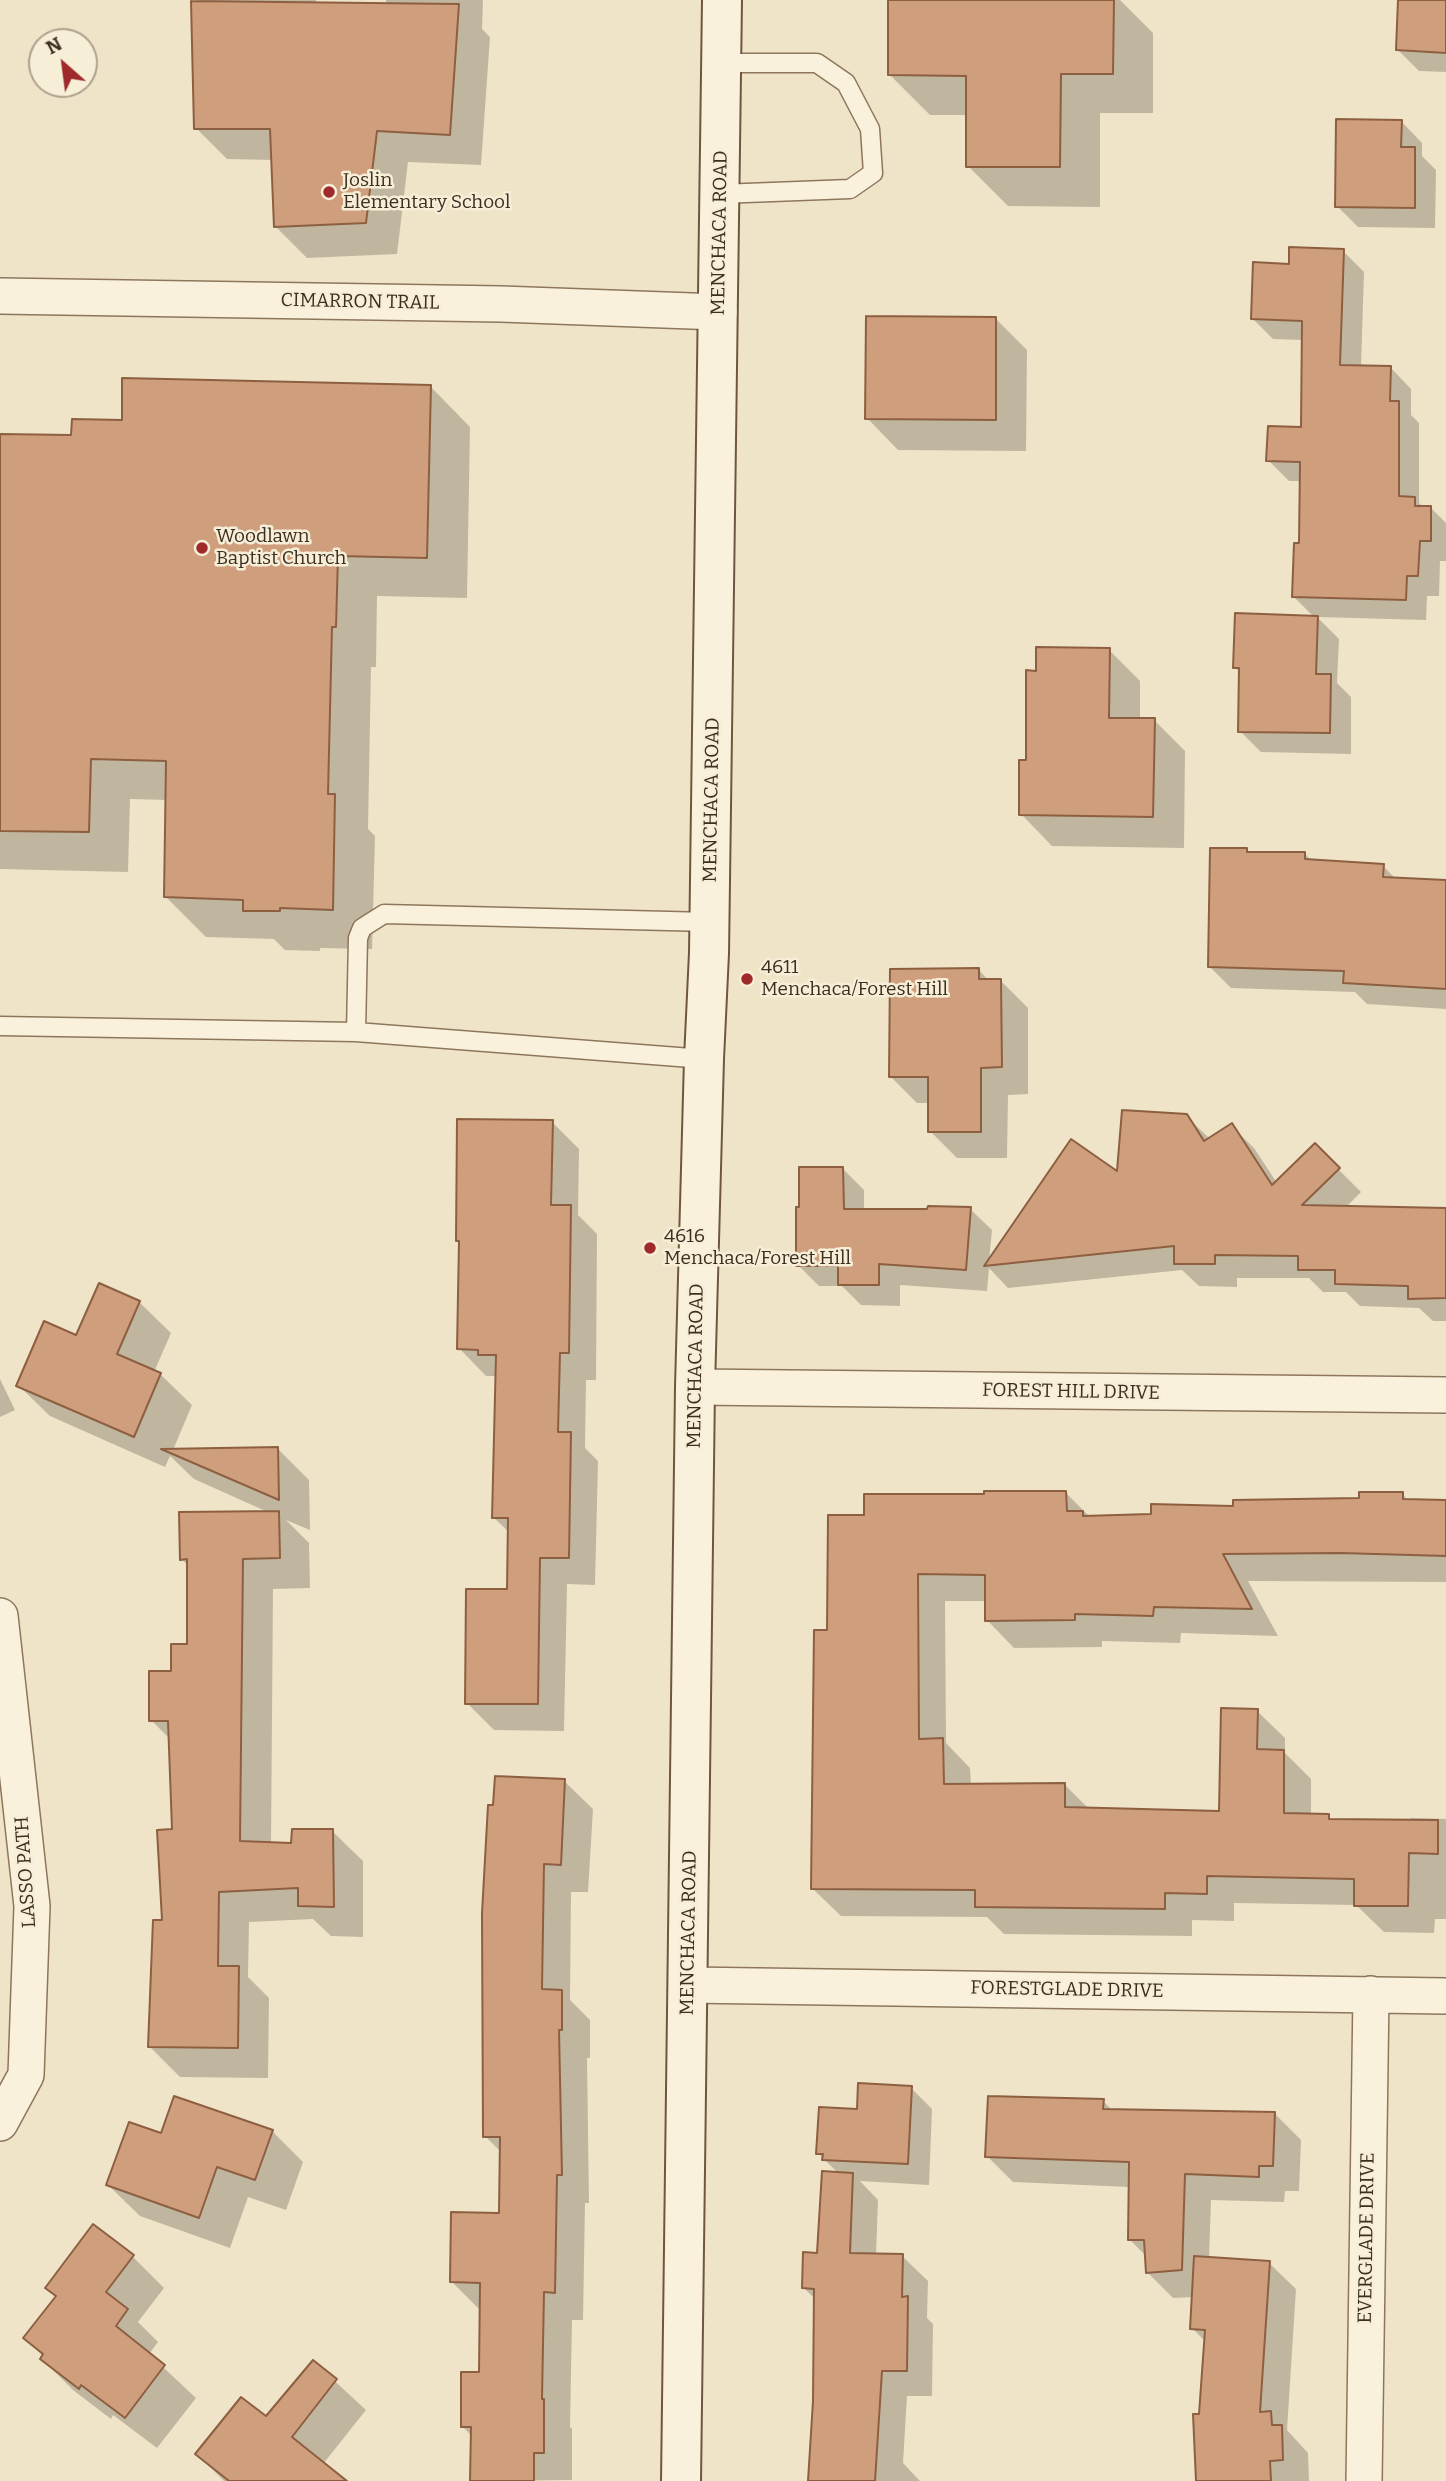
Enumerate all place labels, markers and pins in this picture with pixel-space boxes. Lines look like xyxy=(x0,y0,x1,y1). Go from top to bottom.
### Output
place label: Joslin Elementary School xyxy=(343,170,510,214)
marker: Joslin Elementary School xyxy=(321,184,337,200)
place label: Woodlawn Baptist Church xyxy=(216,526,346,570)
marker: Woodlawn Baptist Church xyxy=(194,540,210,556)
place label: 4611 Menchaca/Forest Hill xyxy=(761,957,948,1001)
marker: 4611 Menchaca/Forest Hill xyxy=(739,971,755,987)
place label: 4616 Menchaca/Forest Hill xyxy=(664,1226,851,1270)
marker: 4616 Menchaca/Forest Hill xyxy=(642,1240,658,1256)

